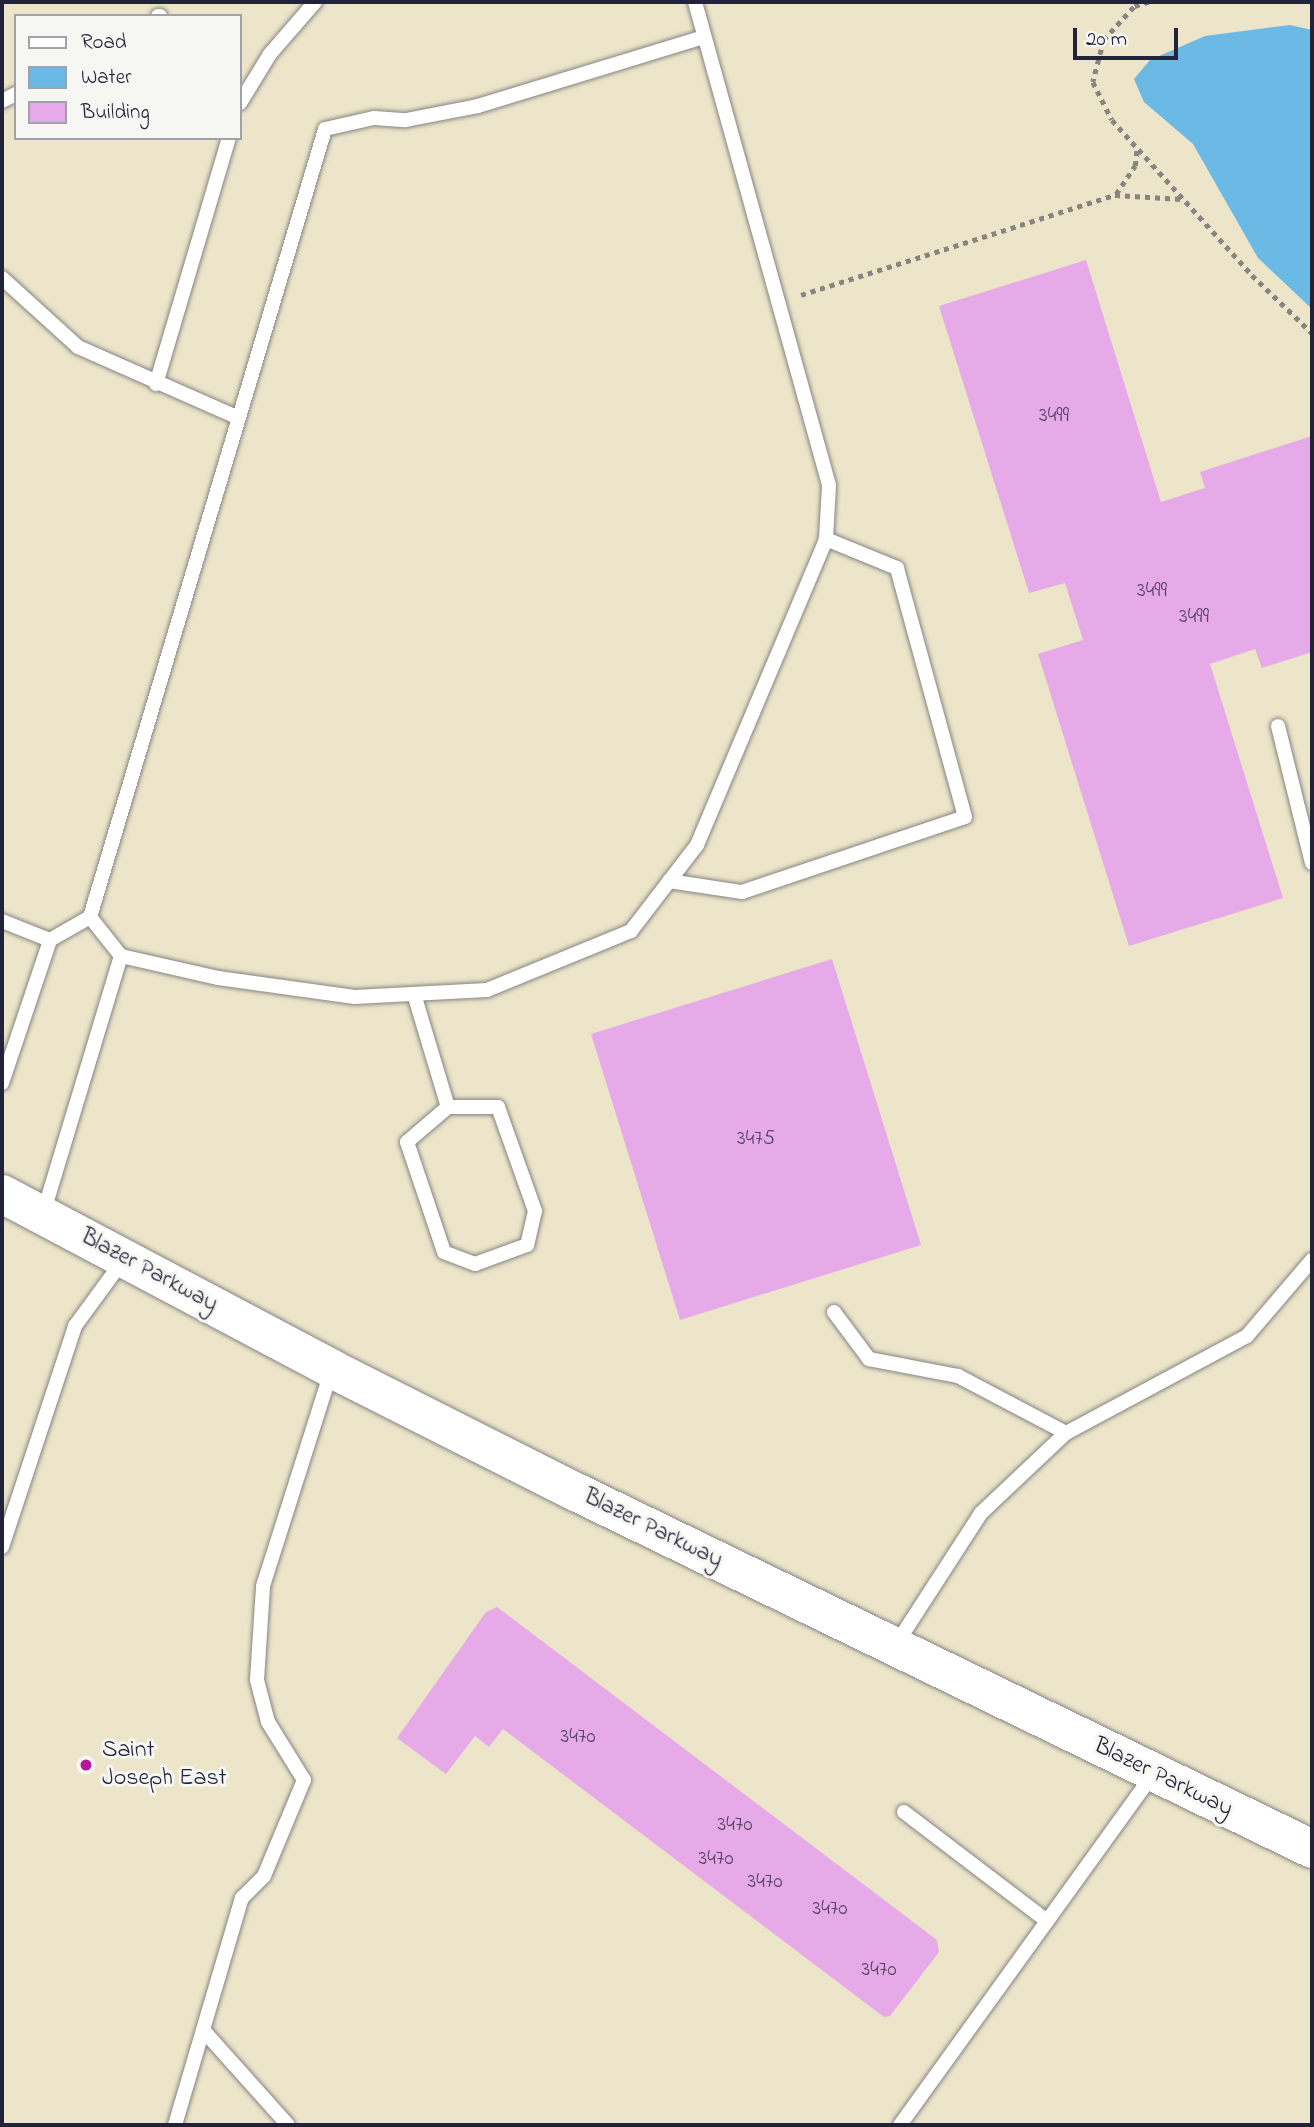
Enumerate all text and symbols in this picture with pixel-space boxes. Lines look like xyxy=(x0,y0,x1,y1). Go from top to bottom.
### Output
legend xyxy=(14,14,242,140)
scale bar xyxy=(1076,14,1181,58)
text: 20 m xyxy=(1086,25,1127,55)
text: Road xyxy=(81,28,127,58)
text: Water xyxy=(81,63,132,93)
text: Building xyxy=(81,98,150,128)
house number: 3499 xyxy=(1039,403,1069,429)
house number: 3499 xyxy=(1137,578,1167,604)
house number: 3499 xyxy=(1179,604,1209,630)
house number: 3475 xyxy=(737,1126,775,1152)
street label: Blazer Parkway xyxy=(75,1223,223,1319)
street label: Blazer Parkway xyxy=(579,1483,727,1575)
house number: 3470 xyxy=(560,1724,596,1750)
street label: Blazer Parkway xyxy=(1089,1732,1237,1824)
place label: Saint Joseph East xyxy=(102,1737,227,1793)
marker: Saint Joseph East xyxy=(76,1755,96,1775)
house number: 3470 xyxy=(717,1812,753,1838)
house number: 3470 xyxy=(698,1846,734,1872)
house number: 3470 xyxy=(747,1869,783,1895)
house number: 3470 xyxy=(812,1896,848,1922)
house number: 3470 xyxy=(861,1957,897,1983)

